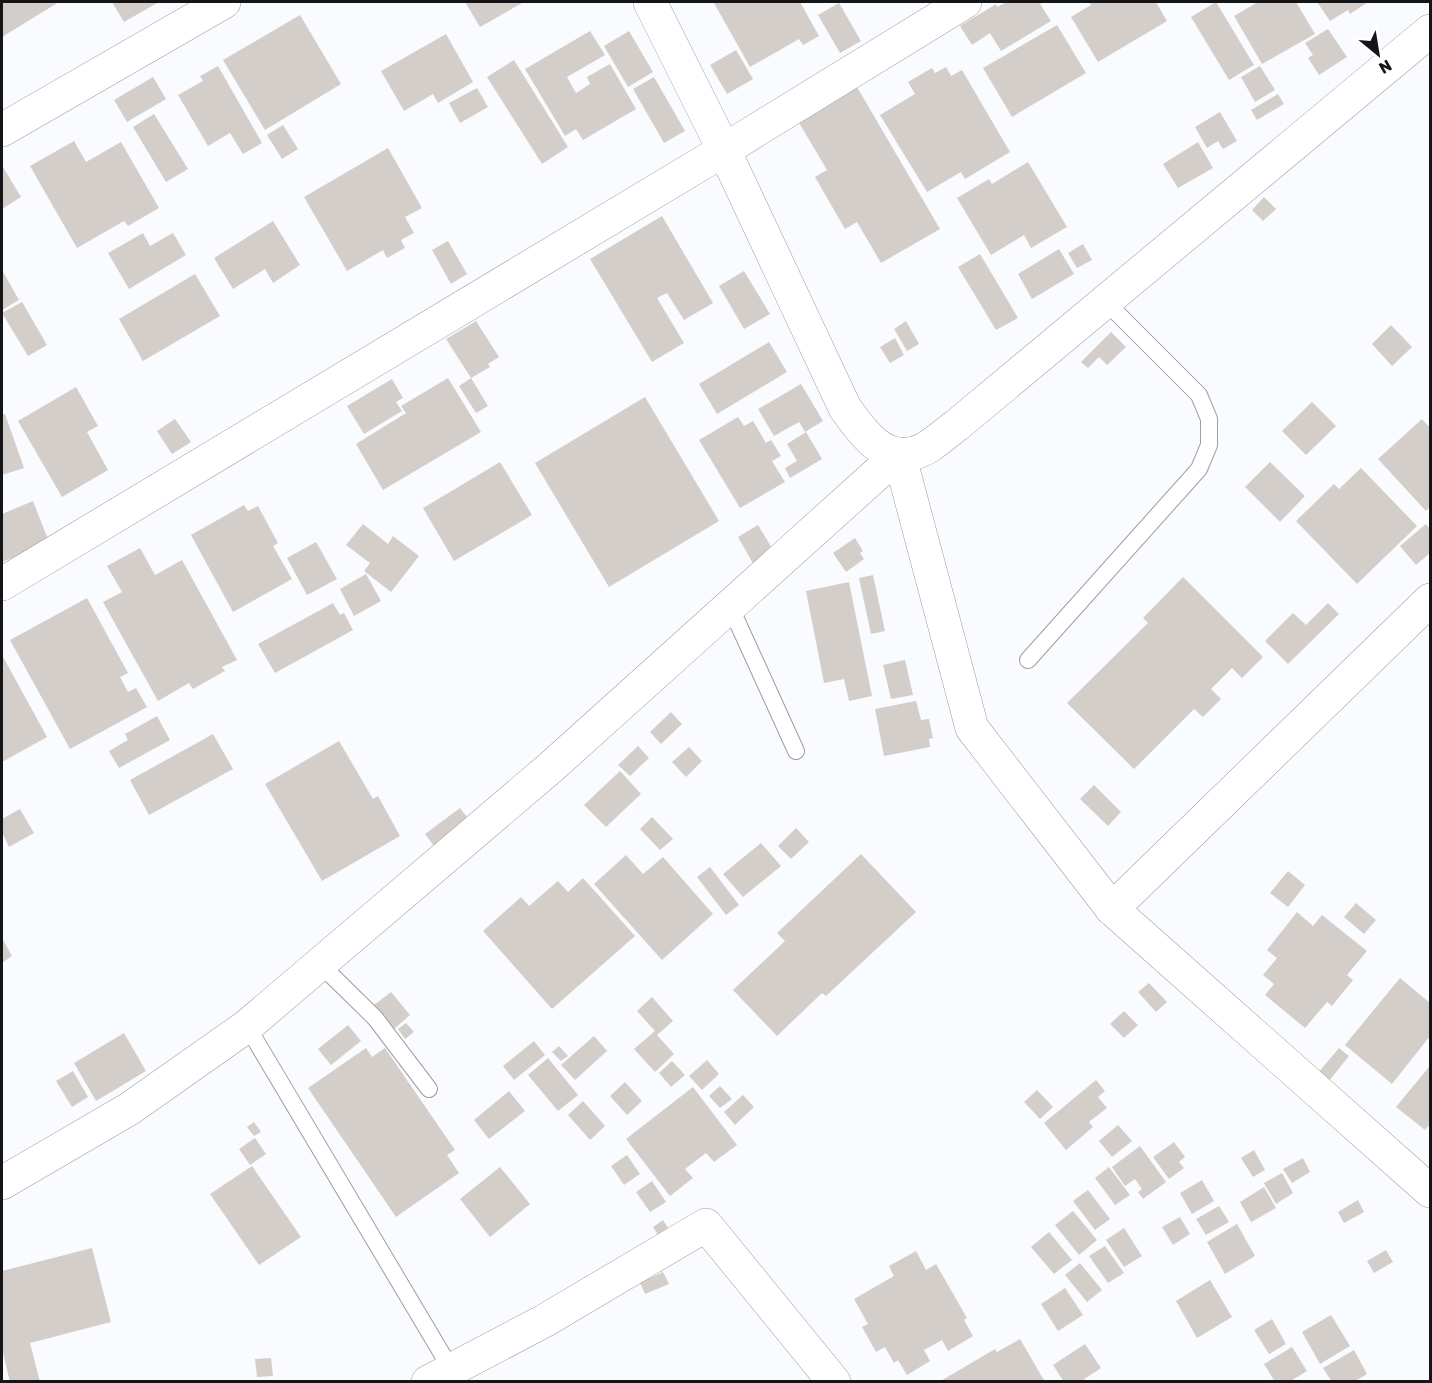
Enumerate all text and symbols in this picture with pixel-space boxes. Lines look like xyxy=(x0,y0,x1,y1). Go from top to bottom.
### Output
north arrow xyxy=(1348,24,1408,84)
text: N xyxy=(1376,55,1395,78)

